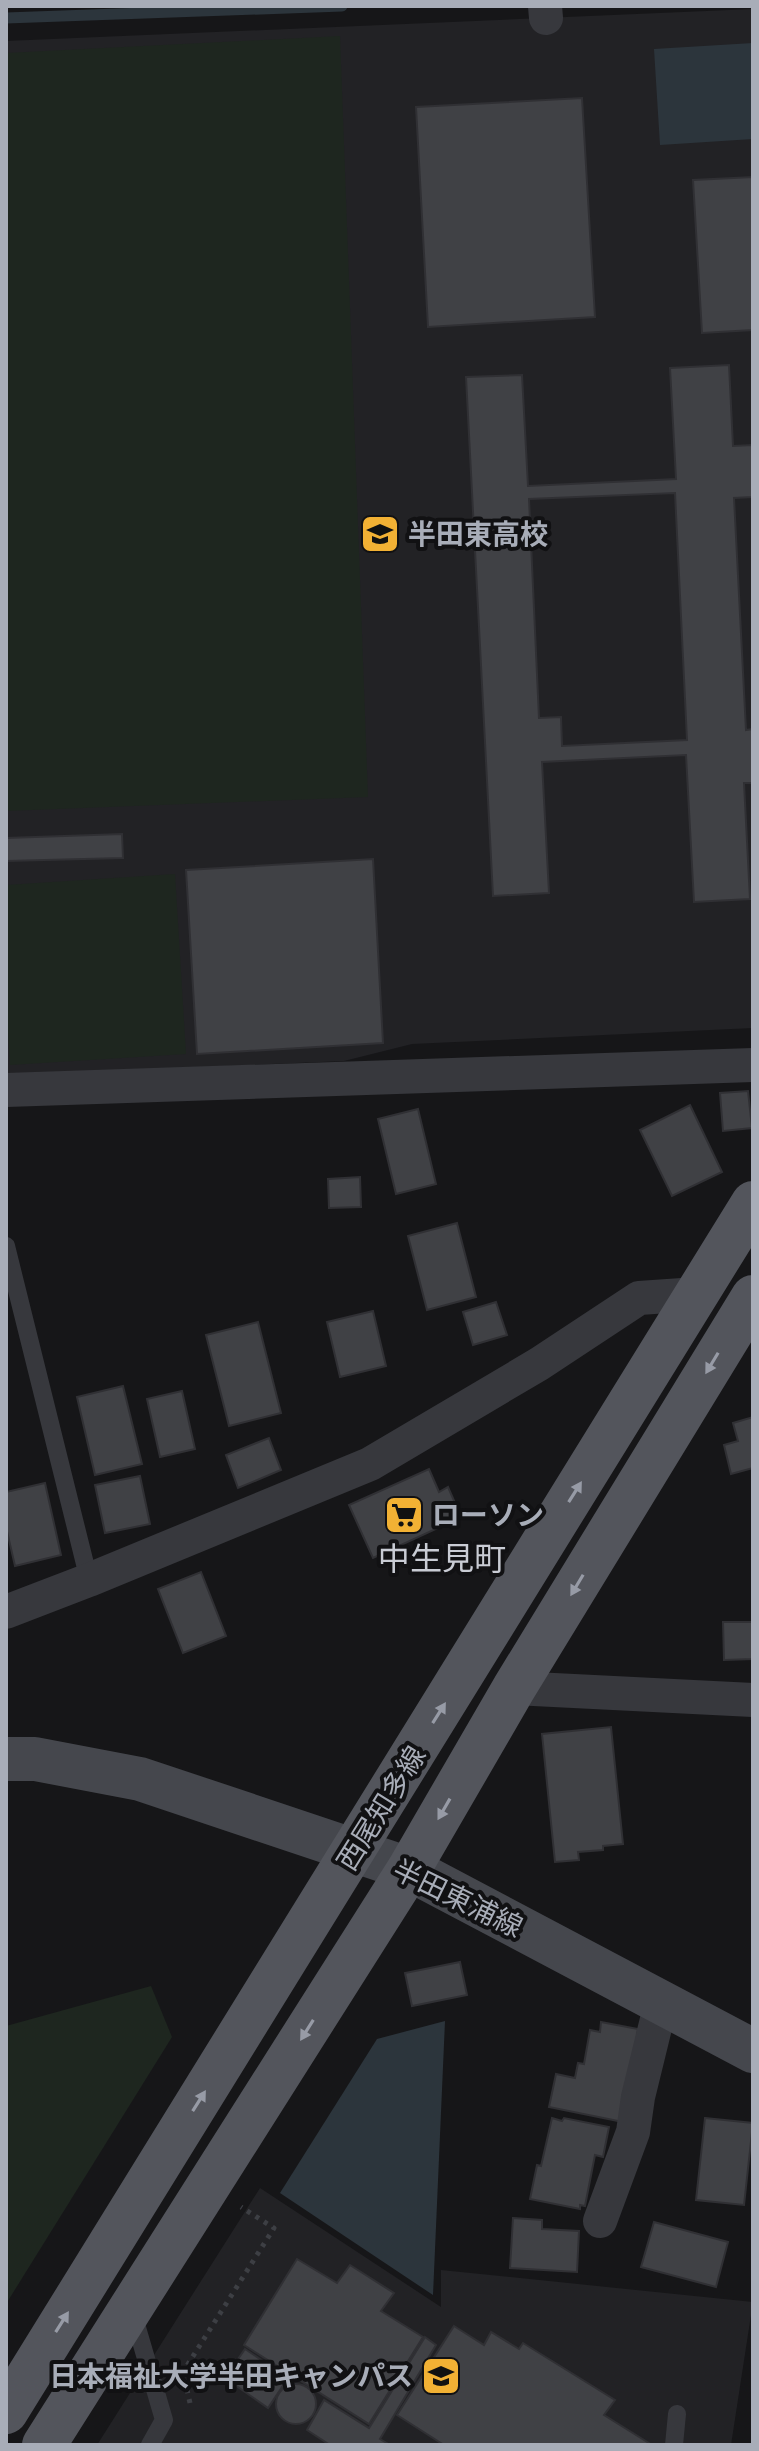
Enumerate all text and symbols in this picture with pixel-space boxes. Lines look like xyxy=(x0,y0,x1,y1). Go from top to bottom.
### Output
school or university icon: 半田東高校 xyxy=(359,513,401,555)
place label: 半田東高校 xyxy=(408,518,548,551)
one-way arrow xyxy=(706,1352,720,1374)
one-way arrow xyxy=(568,1481,582,1503)
supermarket icon: ローソン xyxy=(383,1494,425,1536)
place label: ローソン xyxy=(432,1499,544,1532)
district label: 中生見町 xyxy=(378,1540,506,1578)
one-way arrow xyxy=(570,1574,584,1596)
one-way arrow xyxy=(432,1702,446,1724)
street label: 西尾知多線 xyxy=(330,1740,433,1876)
one-way arrow xyxy=(437,1798,451,1820)
street label: 半田東浦線 xyxy=(388,1853,528,1944)
one-way arrow xyxy=(301,2019,315,2041)
one-way arrow xyxy=(192,2090,206,2112)
one-way arrow xyxy=(55,2311,69,2333)
school or university icon: 日本福祉大学半田キャンパス xyxy=(420,2355,462,2397)
place label: 日本福祉大学半田キャンパス xyxy=(49,2360,413,2393)

